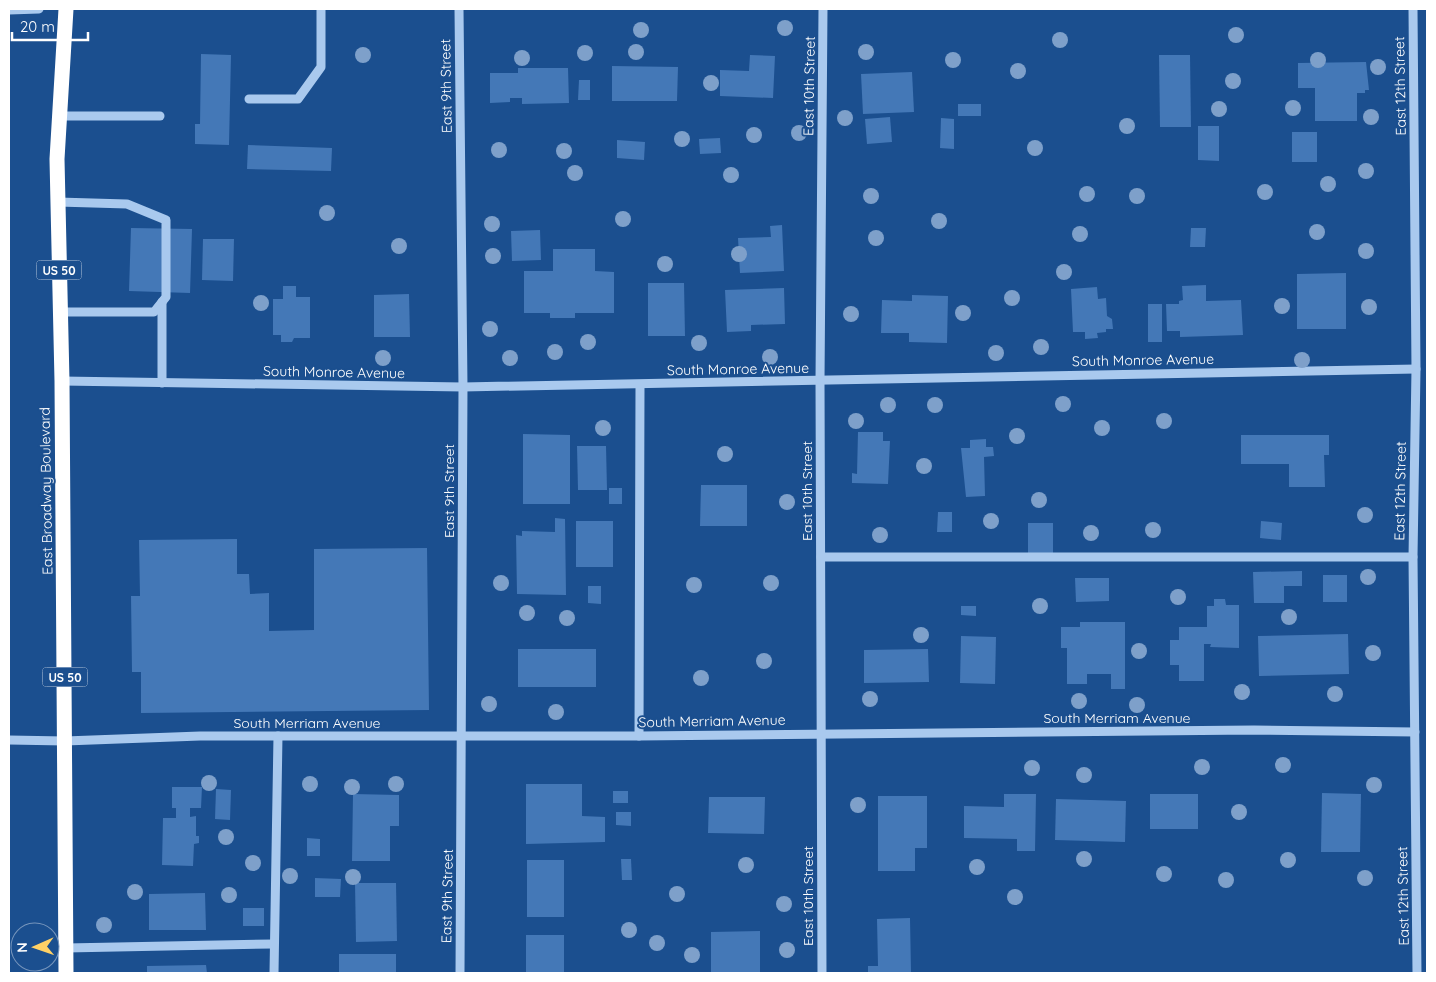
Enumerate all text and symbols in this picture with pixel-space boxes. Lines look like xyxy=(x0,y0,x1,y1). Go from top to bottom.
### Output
scale bar xyxy=(12,10,89,42)
text: 20 m xyxy=(20,17,55,36)
street label: East 10th Street xyxy=(799,36,819,136)
street label: East 12th Street xyxy=(1390,36,1410,136)
street label: East 9th Street xyxy=(436,39,456,133)
road number: US 50 xyxy=(36,260,82,280)
street label: South Monroe Avenue xyxy=(1072,350,1214,370)
street label: South Monroe Avenue xyxy=(667,359,809,379)
street label: South Monroe Avenue xyxy=(263,362,405,382)
street label: East Broadway Boulevard xyxy=(36,407,56,575)
street label: East 10th Street xyxy=(798,441,816,541)
street label: East 12th Street xyxy=(1390,441,1410,541)
street label: East 9th Street xyxy=(440,444,458,538)
road number: US 50 xyxy=(42,668,88,686)
street label: South Merriam Avenue xyxy=(1043,709,1191,727)
street label: South Merriam Avenue xyxy=(638,711,786,731)
street label: South Merriam Avenue xyxy=(233,714,381,732)
street label: East 10th Street xyxy=(799,846,817,946)
street label: East 12th Street xyxy=(1393,846,1413,946)
street label: East 9th Street xyxy=(437,849,457,943)
north arrow xyxy=(10,922,60,972)
text: N xyxy=(13,942,31,953)

